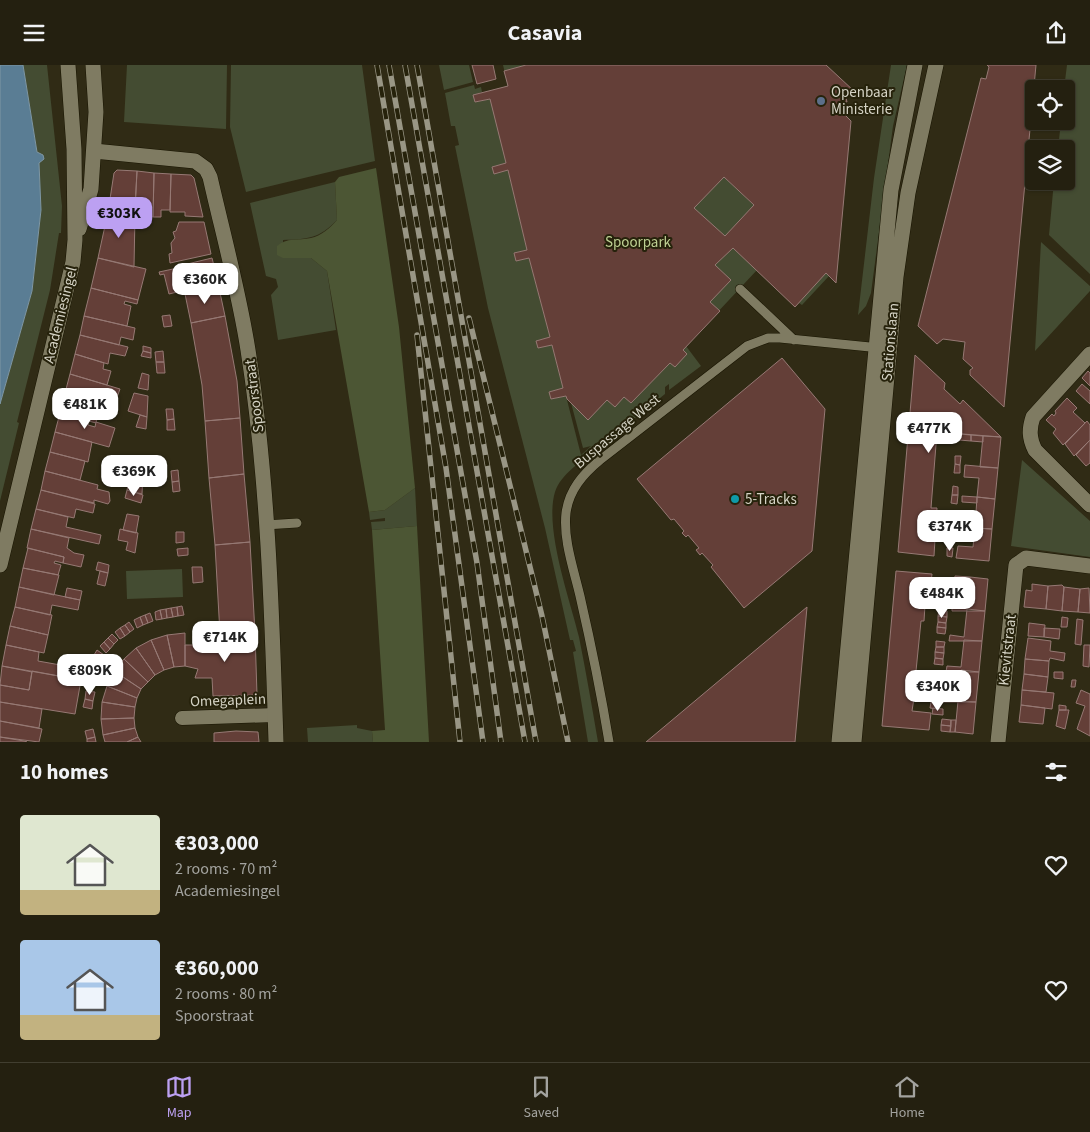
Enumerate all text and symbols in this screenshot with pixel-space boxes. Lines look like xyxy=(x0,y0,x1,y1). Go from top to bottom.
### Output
text: Casavia xyxy=(508,17,582,49)
icon: menu xyxy=(20,19,48,47)
icon: share xyxy=(1042,19,1070,47)
map controls xyxy=(1025,80,1075,190)
button: locate xyxy=(1025,80,1075,130)
place label: Openbaar Ministerie xyxy=(831,82,894,120)
marker: Openbaar Ministerie xyxy=(815,95,827,107)
button: layers xyxy=(1025,140,1075,190)
pin: €303K xyxy=(84,197,154,239)
text: €303K xyxy=(97,202,141,224)
park label: Spoorpark xyxy=(605,232,672,253)
pin: €360K xyxy=(170,263,240,305)
street label: Academiesingel xyxy=(38,265,83,365)
text: €360K xyxy=(183,268,227,290)
street label: Stationslaan xyxy=(877,302,904,382)
street label: Spoorstraat xyxy=(240,358,269,434)
pin: €481K xyxy=(50,387,120,430)
street label: Buspassage West xyxy=(570,389,665,474)
text: €481K xyxy=(63,393,107,415)
pin: €477K xyxy=(894,411,964,454)
text: €477K xyxy=(907,417,951,439)
pin: €369K xyxy=(99,455,169,497)
text: €369K xyxy=(112,460,156,482)
place label: 5-Tracks xyxy=(745,489,797,510)
marker: 5-Tracks xyxy=(729,493,741,505)
pin: €374K xyxy=(915,509,985,552)
text: €374K xyxy=(928,515,972,537)
pin: €484K xyxy=(907,577,977,619)
text: €484K xyxy=(920,582,964,604)
street label: Kievitstraat xyxy=(993,613,1022,687)
pin: €714K xyxy=(190,621,260,663)
text: €714K xyxy=(203,626,247,648)
pin: €809K xyxy=(55,653,125,696)
text: €809K xyxy=(68,659,112,681)
pin: €340K xyxy=(903,669,973,712)
text: €340K xyxy=(916,675,960,697)
street label: Omegaplein xyxy=(190,689,266,712)
text: 10 homes xyxy=(20,757,108,787)
icon: filters xyxy=(1042,758,1070,786)
text: €303,000 xyxy=(175,828,259,858)
icon: home xyxy=(60,835,120,895)
icon: heart xyxy=(1042,851,1070,879)
text: 2 rooms · 70 m² xyxy=(175,858,277,880)
text: Academiesingel xyxy=(175,880,280,902)
text: €360,000 xyxy=(175,953,259,983)
icon: home xyxy=(60,960,120,1020)
icon: heart xyxy=(1042,976,1070,1004)
text: 2 rooms · 80 m² xyxy=(175,983,277,1005)
text: Spoorstraat xyxy=(175,1005,254,1027)
tab: Map xyxy=(165,1073,193,1123)
tab: Saved xyxy=(523,1073,559,1123)
tab: Home xyxy=(890,1073,925,1123)

